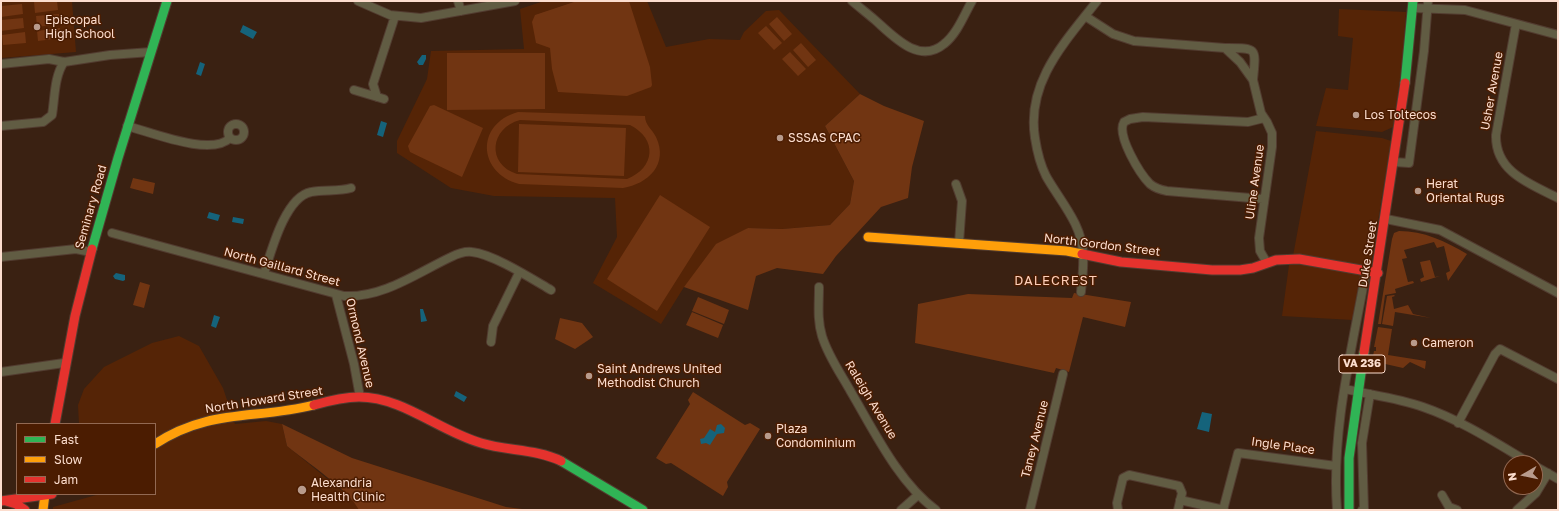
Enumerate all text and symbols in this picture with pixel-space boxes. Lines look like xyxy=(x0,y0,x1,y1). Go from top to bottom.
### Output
place label: Episcopal High School xyxy=(45,13,115,41)
marker: Episcopal High School xyxy=(32,22,42,32)
street label: Usher Avenue xyxy=(1478,51,1506,131)
place label: Los Toltecos xyxy=(1364,108,1436,122)
marker: Los Toltecos xyxy=(1351,110,1361,120)
place label: SSSAS CPAC xyxy=(788,131,861,145)
marker: SSSAS CPAC xyxy=(775,133,785,143)
street label: Uline Avenue xyxy=(1243,144,1267,220)
street label: Seminary Road xyxy=(72,163,110,251)
place label: Herat Oriental Rugs xyxy=(1426,177,1504,205)
marker: Herat Oriental Rugs xyxy=(1413,186,1423,196)
street label: Duke Street xyxy=(1356,219,1380,289)
street label: North Gordon Street xyxy=(1043,231,1161,259)
street label: North Gaillard Street xyxy=(222,245,342,289)
district label: DALECREST xyxy=(1014,273,1098,289)
street label: Ormond Avenue xyxy=(343,297,377,389)
place label: Cameron xyxy=(1422,336,1474,350)
marker: Cameron xyxy=(1409,338,1419,348)
road number: VA 236 xyxy=(1339,355,1385,373)
street label: Raleigh Avenue xyxy=(842,358,900,442)
place label: Saint Andrews United Methodist Church xyxy=(597,362,722,390)
marker: Saint Andrews United Methodist Church xyxy=(584,371,594,381)
street label: North Howard Street xyxy=(204,384,324,416)
street label: Taney Avenue xyxy=(1018,399,1052,479)
place label: Plaza Condominium xyxy=(776,422,856,450)
legend xyxy=(16,423,156,495)
marker: Plaza Condominium xyxy=(763,431,773,441)
text: Fast xyxy=(54,432,79,447)
street label: Ingle Place xyxy=(1250,434,1316,458)
text: Slow xyxy=(54,452,82,467)
north arrow xyxy=(1503,455,1543,495)
text: Jam xyxy=(54,472,78,487)
text: N xyxy=(1505,472,1519,482)
place label: Alexandria Health Clinic xyxy=(311,476,385,504)
marker: Alexandria Health Clinic xyxy=(296,484,308,496)

